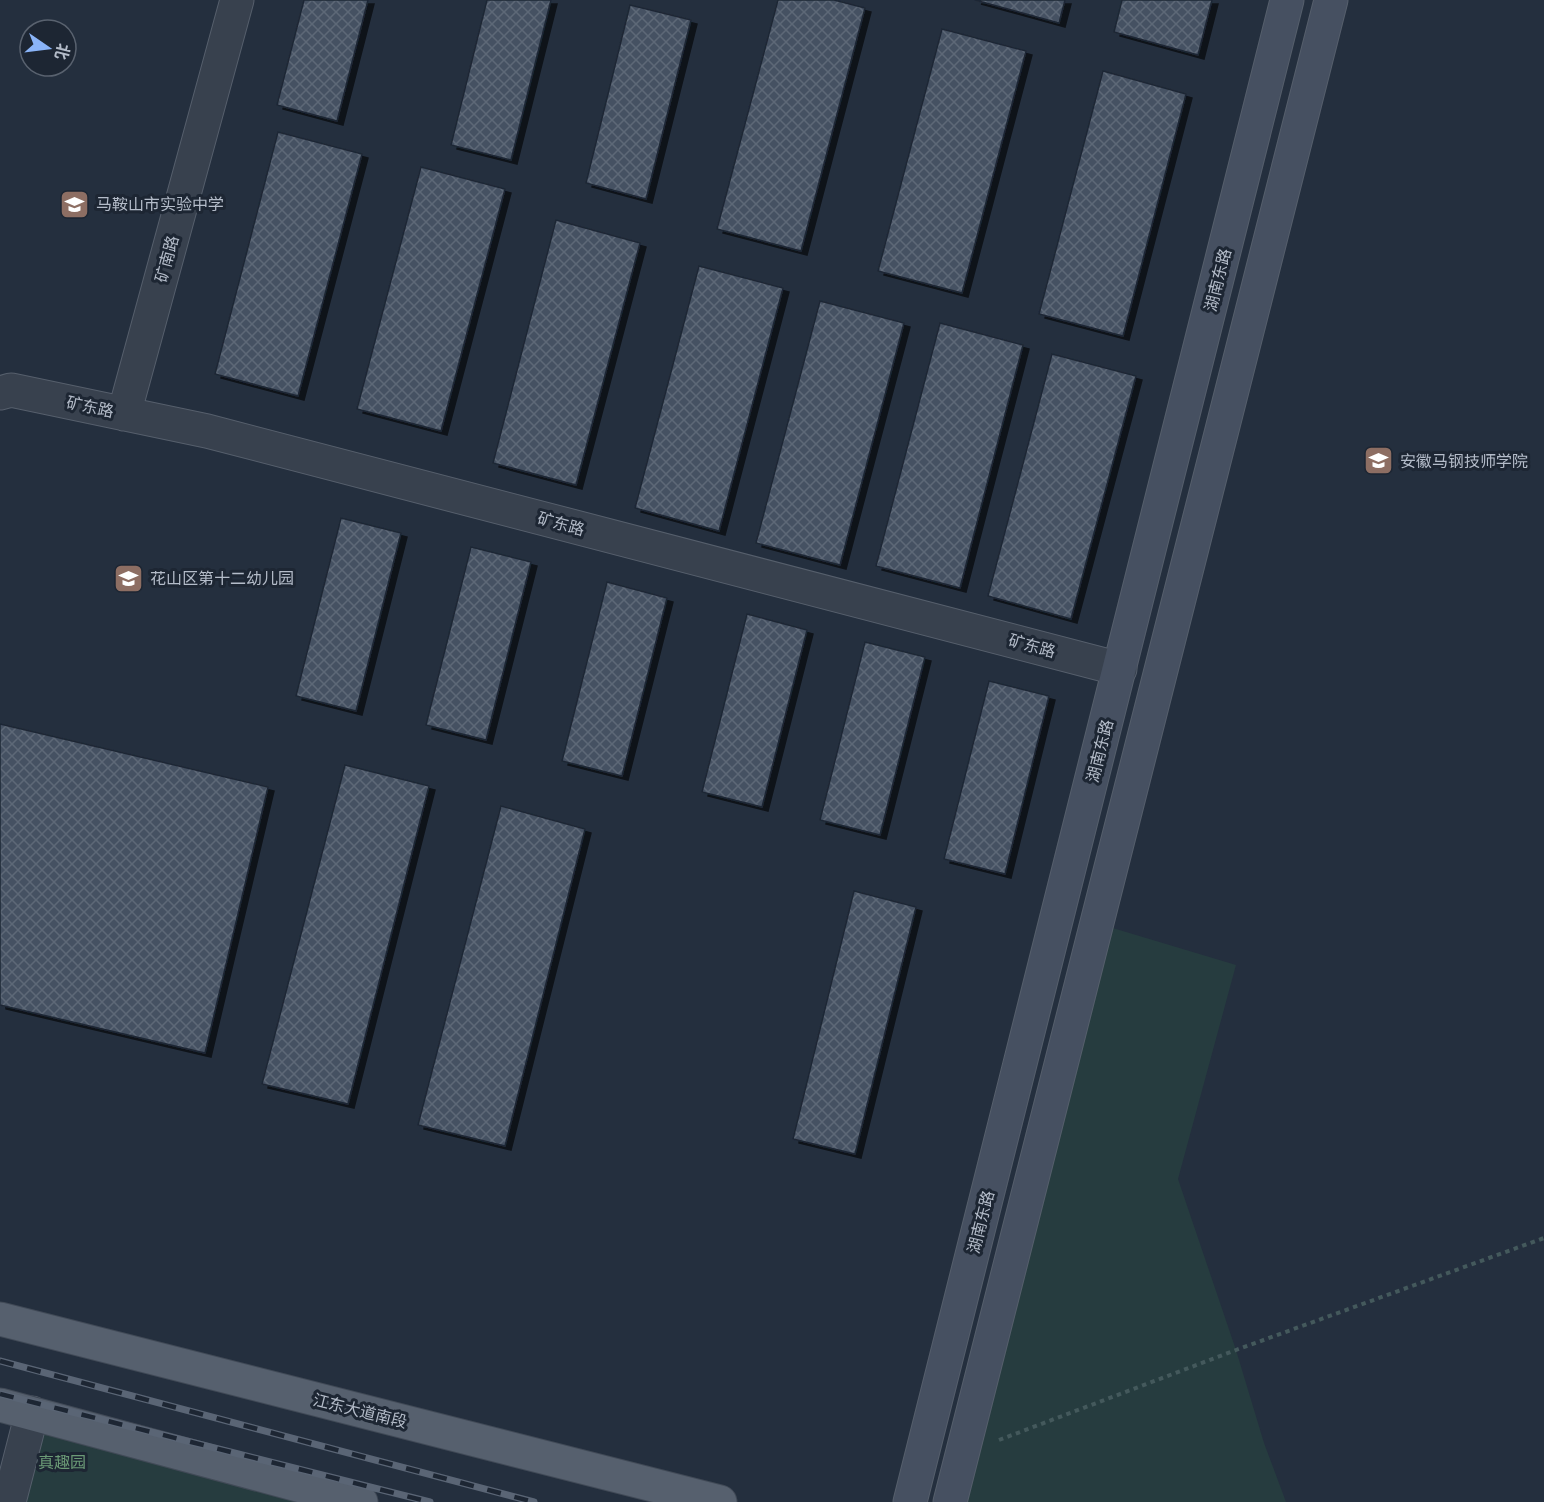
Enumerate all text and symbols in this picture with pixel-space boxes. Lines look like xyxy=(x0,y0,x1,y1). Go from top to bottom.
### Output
north arrow xyxy=(18,18,78,78)
text: 北 xyxy=(51,41,73,62)
school or university icon: 马鞍山市实验中学 xyxy=(59,188,91,220)
place label: 马鞍山市实验中学 xyxy=(96,195,224,214)
street label: 矿南路 xyxy=(152,233,182,285)
street label: 湖南东路 xyxy=(1201,247,1235,313)
street label: 矿东路 xyxy=(65,393,115,421)
school or university icon: 安徽马钢技师学院 xyxy=(1363,445,1395,477)
place label: 安徽马钢技师学院 xyxy=(1400,452,1528,471)
street label: 矿东路 xyxy=(535,509,587,539)
school or university icon: 花山区第十二幼儿园 xyxy=(113,562,145,594)
place label: 花山区第十二幼儿园 xyxy=(150,569,294,588)
street label: 矿东路 xyxy=(1006,631,1058,661)
street label: 湖南东路 xyxy=(1083,718,1117,784)
street label: 湖南东路 xyxy=(964,1189,998,1255)
street label: 江东大道南段 xyxy=(311,1390,409,1432)
park label: 真趣园 xyxy=(38,1453,86,1472)

